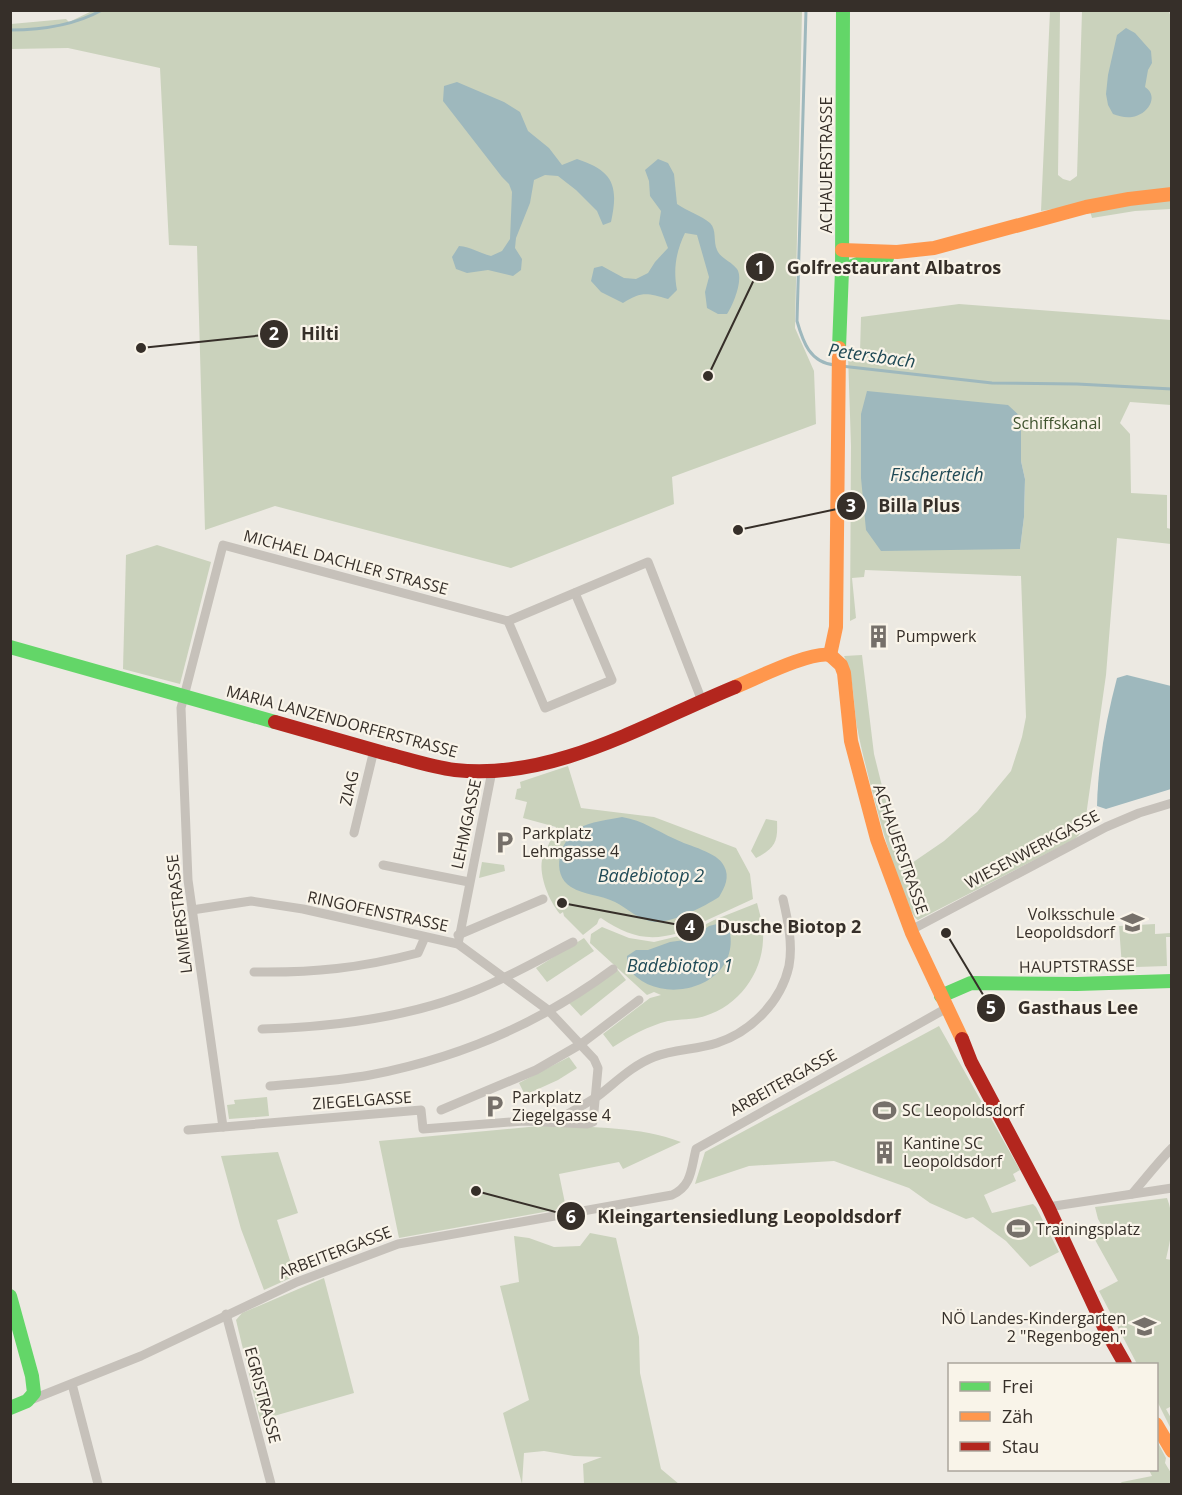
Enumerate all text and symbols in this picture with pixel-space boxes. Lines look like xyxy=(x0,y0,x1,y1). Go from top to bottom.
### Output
street label: ACHAUERSTRASSE xyxy=(815,97,837,233)
callout: Golfrestaurant Albatros xyxy=(745,249,1013,285)
text: 1 xyxy=(755,255,765,279)
text: Golfrestaurant Albatros xyxy=(787,255,1001,279)
callout: Hilti xyxy=(259,316,351,352)
text: 2 xyxy=(269,321,279,345)
text: Hilti xyxy=(301,321,339,345)
water label: Petersbach xyxy=(827,337,917,373)
park label: Schiffskanal xyxy=(1013,412,1101,434)
water label: Fischerteich xyxy=(890,462,984,486)
callout: Billa Plus xyxy=(836,488,971,524)
text: 3 xyxy=(846,493,856,517)
text: Billa Plus xyxy=(878,493,960,517)
street label: MICHAEL DACHLER STRASSE xyxy=(241,524,451,600)
building icon: Pumpwerk xyxy=(865,623,891,649)
place label: Pumpwerk xyxy=(896,625,977,647)
street label: MARIA LANZENDORFERSTRASSE xyxy=(224,679,460,763)
street label: ZIAG xyxy=(334,768,364,808)
street label: LEHMGASSE xyxy=(446,777,486,871)
street label: ACHAUERSTRASSE xyxy=(868,781,934,917)
street label: WIESENWERKGASSE xyxy=(961,804,1103,894)
place label: Parkplatz Lehmgasse 4 xyxy=(522,822,619,862)
parking icon: Parkplatz Lehmgasse 4 xyxy=(491,829,517,855)
street label: LAIMERSTRASSE xyxy=(161,853,197,975)
water label: Badebiotop 2 xyxy=(598,863,704,887)
street label: RINGOFENSTRASSE xyxy=(305,885,451,937)
place label: Volksschule Leopoldsdorf xyxy=(1016,903,1117,943)
callout: Dusche Biotop 2 xyxy=(675,909,873,945)
school or university icon: Volksschule Leopoldsdorf xyxy=(1120,910,1146,936)
text: 4 xyxy=(685,914,695,938)
text: Dusche Biotop 2 xyxy=(717,914,861,938)
water label: Badebiotop 1 xyxy=(627,953,733,977)
street label: HAUPTSTRASSE xyxy=(1019,954,1135,978)
callout: Gasthaus Lee xyxy=(976,990,1150,1026)
text: 5 xyxy=(986,995,996,1019)
text: Gasthaus Lee xyxy=(1018,995,1138,1019)
street label: ARBEITERGASSE xyxy=(725,1043,841,1121)
street label: ZIEGELGASSE xyxy=(312,1086,412,1114)
place label: Parkplatz Ziegelgasse 4 xyxy=(512,1086,611,1126)
parking icon: Parkplatz Ziegelgasse 4 xyxy=(481,1093,507,1119)
sports icon: SC Leopoldsdorf xyxy=(871,1097,897,1123)
place label: SC Leopoldsdorf xyxy=(902,1099,1026,1121)
place label: Kantine SC Leopoldsdorf xyxy=(903,1132,1004,1172)
building icon: Kantine SC Leopoldsdorf xyxy=(872,1139,898,1165)
callout: Kleingartensiedlung Leopoldsdorf xyxy=(556,1198,913,1234)
text: 6 xyxy=(566,1204,576,1228)
text: Kleingartensiedlung Leopoldsdorf xyxy=(597,1204,902,1228)
sports icon: Trainingsplatz xyxy=(1005,1216,1031,1242)
place label: Trainingsplatz xyxy=(1036,1218,1140,1240)
street label: ARBEITERGASSE xyxy=(275,1220,395,1284)
place label: NÖ Landes-Kindergarten 2 "Regenbogen" xyxy=(941,1307,1126,1347)
school or university icon: NÖ Landes-Kindergarten 2 "Regenbogen" xyxy=(1131,1314,1157,1340)
street label: EGRISTRASSE xyxy=(240,1344,286,1446)
legend xyxy=(948,1363,1158,1471)
text: Frei xyxy=(1002,1374,1033,1398)
text: Zäh xyxy=(1002,1404,1033,1428)
text: Stau xyxy=(1002,1434,1039,1458)

